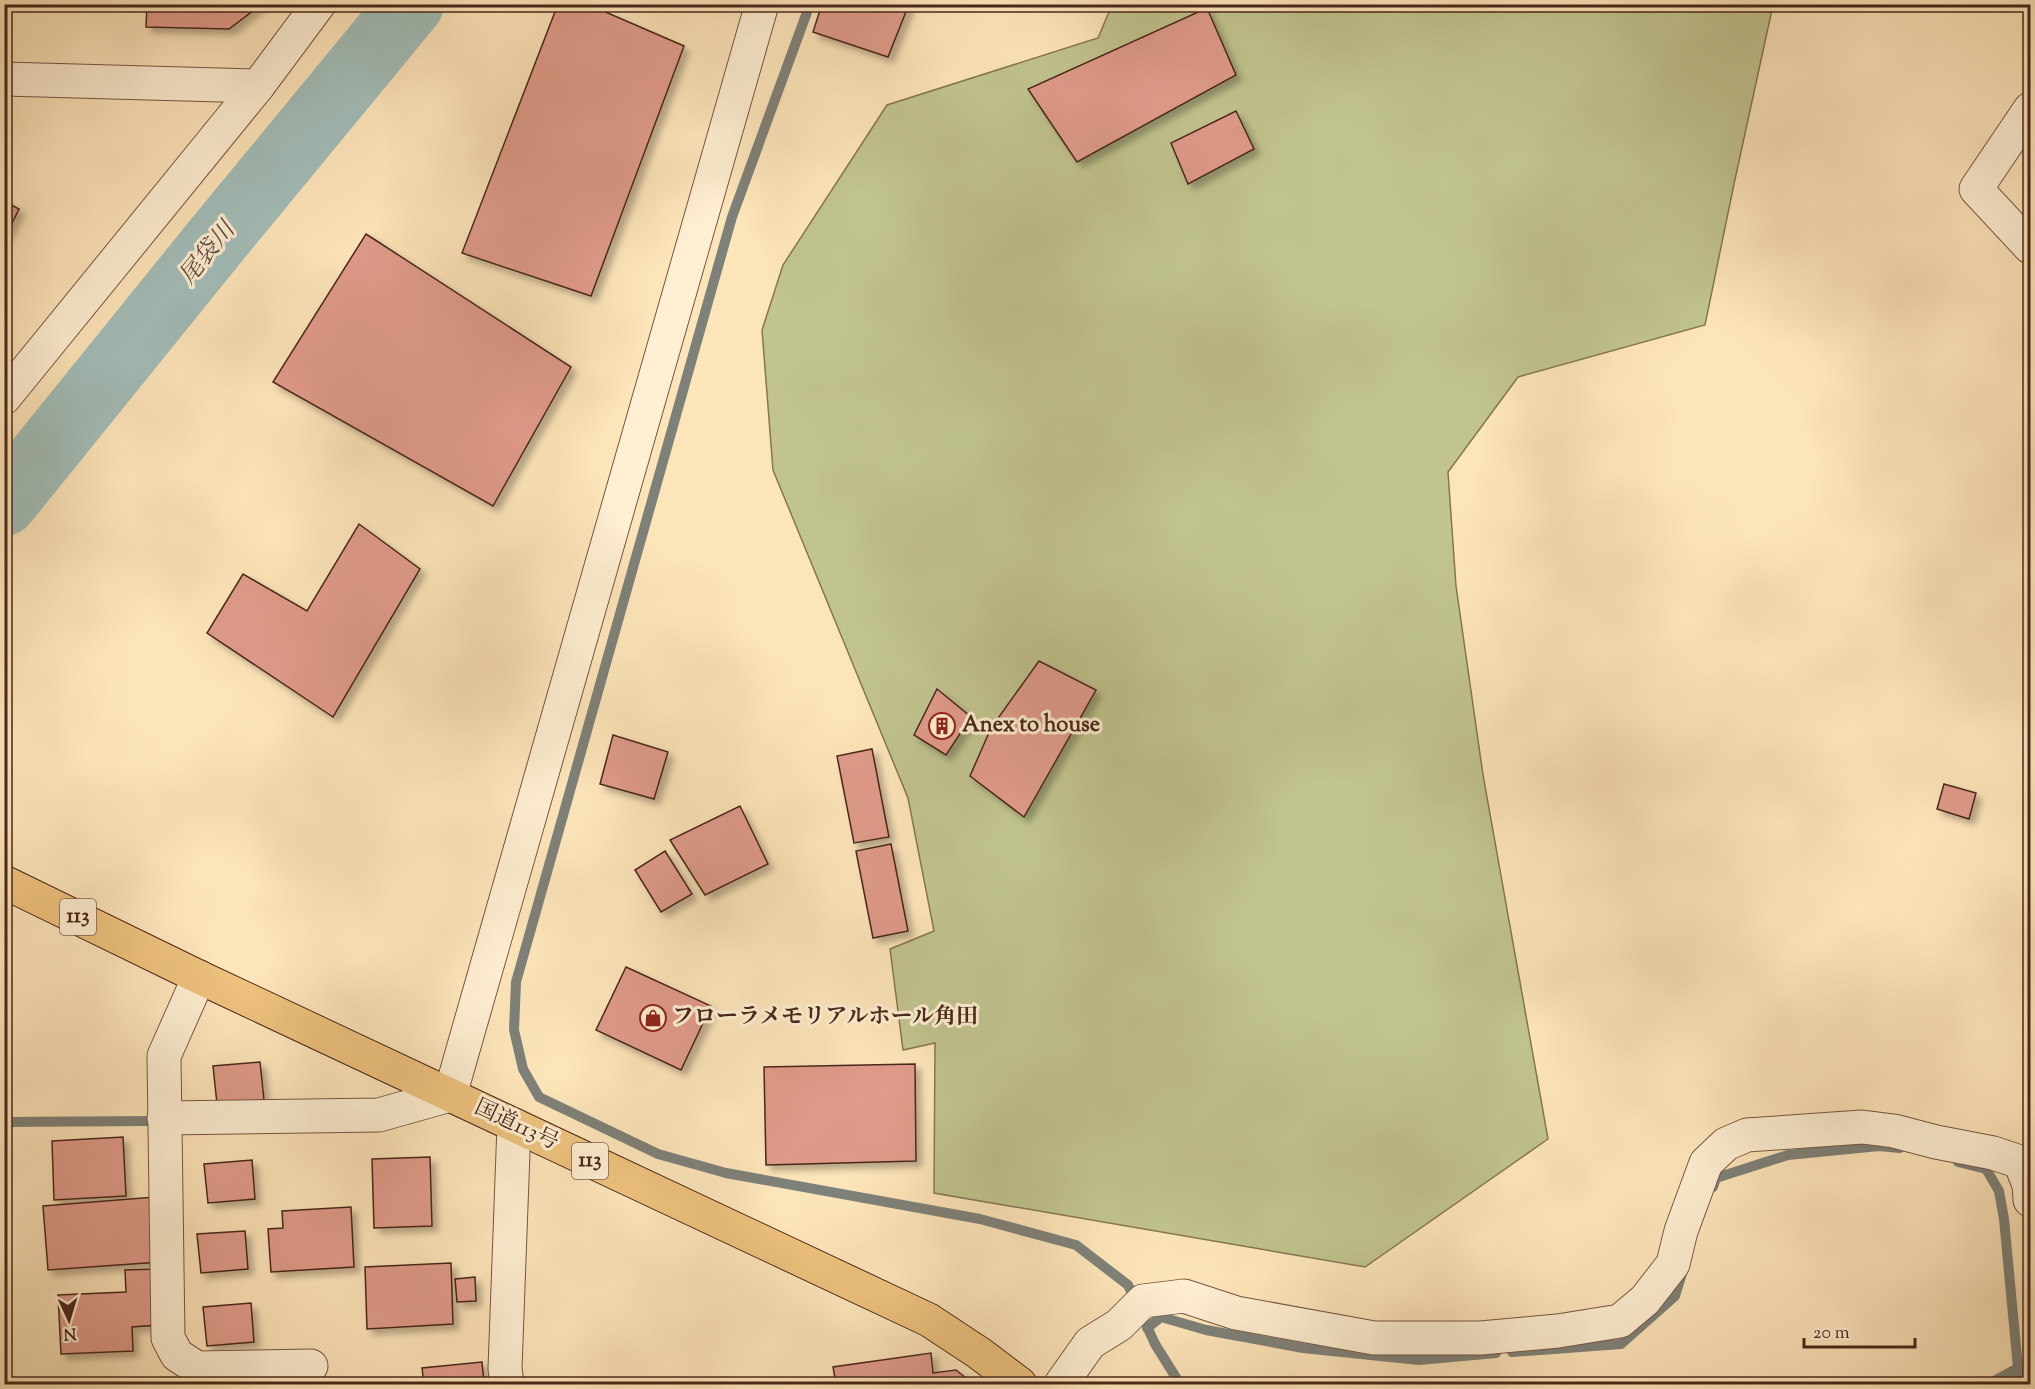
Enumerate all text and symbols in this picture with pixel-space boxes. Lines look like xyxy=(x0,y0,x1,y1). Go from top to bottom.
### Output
water label: 尾袋川 xyxy=(172,213,246,293)
place label: Anex to house xyxy=(962,710,1100,742)
building icon: Anex to house xyxy=(927,711,957,741)
road number: 113 xyxy=(60,899,96,935)
place label: フローラメモリアルホール角田 xyxy=(672,1002,978,1034)
shop icon: フローラメモリアルホール角田 xyxy=(638,1003,668,1033)
street label: 国道113号 xyxy=(469,1093,563,1159)
road number: 113 xyxy=(572,1143,608,1179)
north arrow xyxy=(39,1290,99,1350)
scale bar xyxy=(1804,1311,1915,1349)
text: N xyxy=(62,1321,77,1344)
text: 20 m xyxy=(1813,1321,1850,1347)

